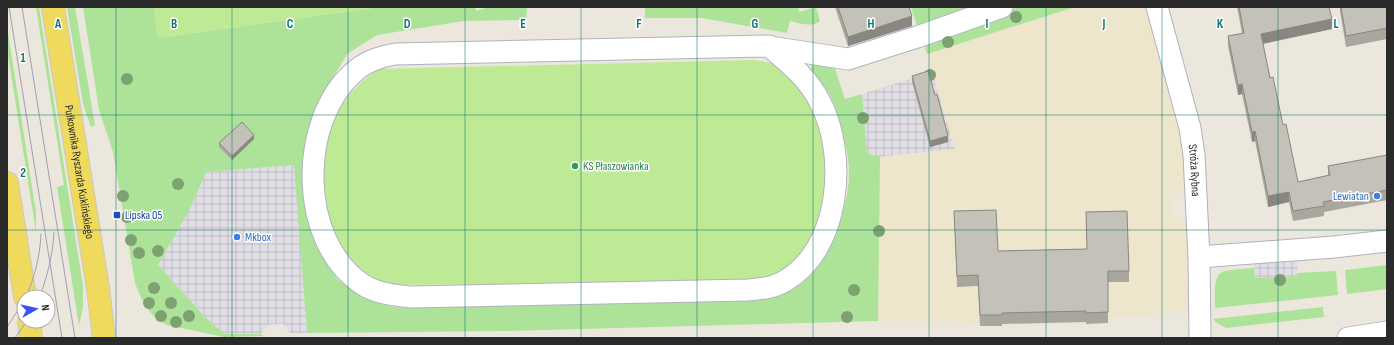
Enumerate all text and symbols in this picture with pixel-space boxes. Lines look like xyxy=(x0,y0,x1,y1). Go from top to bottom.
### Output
text: A xyxy=(54,16,62,32)
text: B xyxy=(171,16,177,32)
text: C xyxy=(287,16,294,32)
text: D xyxy=(404,16,411,32)
text: E xyxy=(520,16,526,32)
text: F xyxy=(636,16,642,32)
text: G xyxy=(752,16,759,32)
text: H xyxy=(868,16,875,32)
text: I xyxy=(986,16,989,32)
text: J xyxy=(1102,16,1106,32)
text: K xyxy=(1217,16,1224,32)
text: L xyxy=(1333,16,1339,32)
text: 1 xyxy=(20,50,26,66)
street label: Pułkownika Ryszarda Kuklińskiego xyxy=(61,104,97,240)
street label: Stróża Rybna xyxy=(1184,143,1203,197)
place label: KS Płaszowianka xyxy=(583,159,649,174)
marker: KS Płaszowianka xyxy=(570,161,580,171)
text: 2 xyxy=(20,165,26,181)
place label: Lewiatan xyxy=(1333,189,1369,204)
marker: Lewiatan xyxy=(1372,191,1382,201)
place label: Lipska 05 xyxy=(125,208,162,223)
marker: Lipska 05 xyxy=(112,210,122,220)
place label: Mkbox xyxy=(245,230,272,245)
marker: Mkbox xyxy=(232,232,242,242)
north arrow xyxy=(16,289,56,329)
text: N xyxy=(39,304,52,312)

